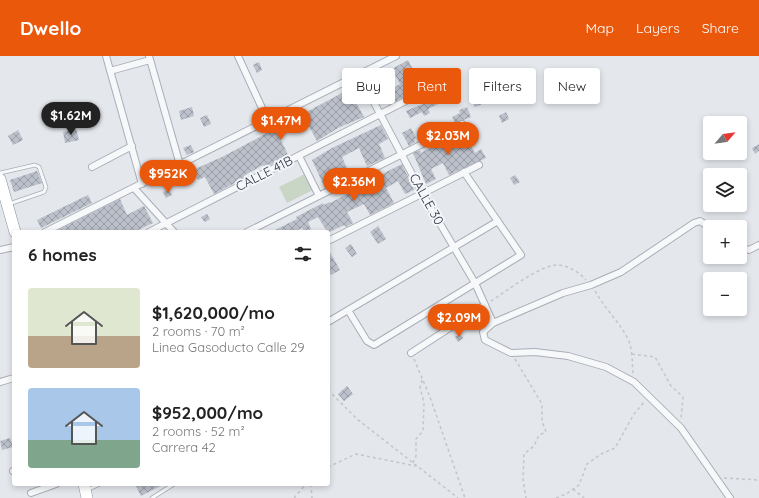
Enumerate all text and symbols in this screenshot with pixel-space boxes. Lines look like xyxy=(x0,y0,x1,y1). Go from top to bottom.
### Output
text: Dwello xyxy=(20,16,81,40)
text: Map xyxy=(585,19,614,37)
text: Layers xyxy=(636,19,680,37)
text: Share xyxy=(702,19,739,37)
chip: Buy xyxy=(342,68,395,104)
chip: Rent xyxy=(403,68,461,104)
chip: Filters xyxy=(469,68,536,104)
chip: New xyxy=(544,68,600,104)
pin: $1.62M xyxy=(38,102,104,136)
text: $1.62M xyxy=(50,107,92,123)
pin: $1.47M xyxy=(248,107,314,141)
text: $1.47M xyxy=(261,112,301,128)
north arrow xyxy=(703,116,747,160)
map controls xyxy=(703,116,747,316)
pin: $2.03M xyxy=(415,122,481,156)
text: $2.03M xyxy=(426,127,470,143)
street label: CALLE 41B xyxy=(233,152,295,194)
pin: $952K xyxy=(140,160,196,194)
text: $952K xyxy=(149,165,187,181)
pin: $2.36M xyxy=(321,168,387,202)
button: layers xyxy=(703,168,747,212)
street label: CALLE 30 xyxy=(406,171,448,228)
text: $2.36M xyxy=(332,173,376,189)
button: + xyxy=(703,220,747,264)
icon: filters xyxy=(292,243,314,265)
text: 6 homes xyxy=(28,244,97,265)
button: − xyxy=(703,272,747,316)
text: $1,620,000/mo xyxy=(152,302,275,323)
icon: home xyxy=(60,304,108,352)
pin: $2.09M xyxy=(426,304,492,338)
text: $2.09M xyxy=(437,309,481,325)
text: 2 rooms · 70 m² xyxy=(152,323,245,339)
text: Linea Gasoducto Calle 29 xyxy=(152,339,305,355)
text: $952,000/mo xyxy=(152,402,263,423)
icon: home xyxy=(60,404,108,452)
text: 2 rooms · 52 m² xyxy=(152,423,245,439)
text: Carrera 42 xyxy=(152,439,216,455)

